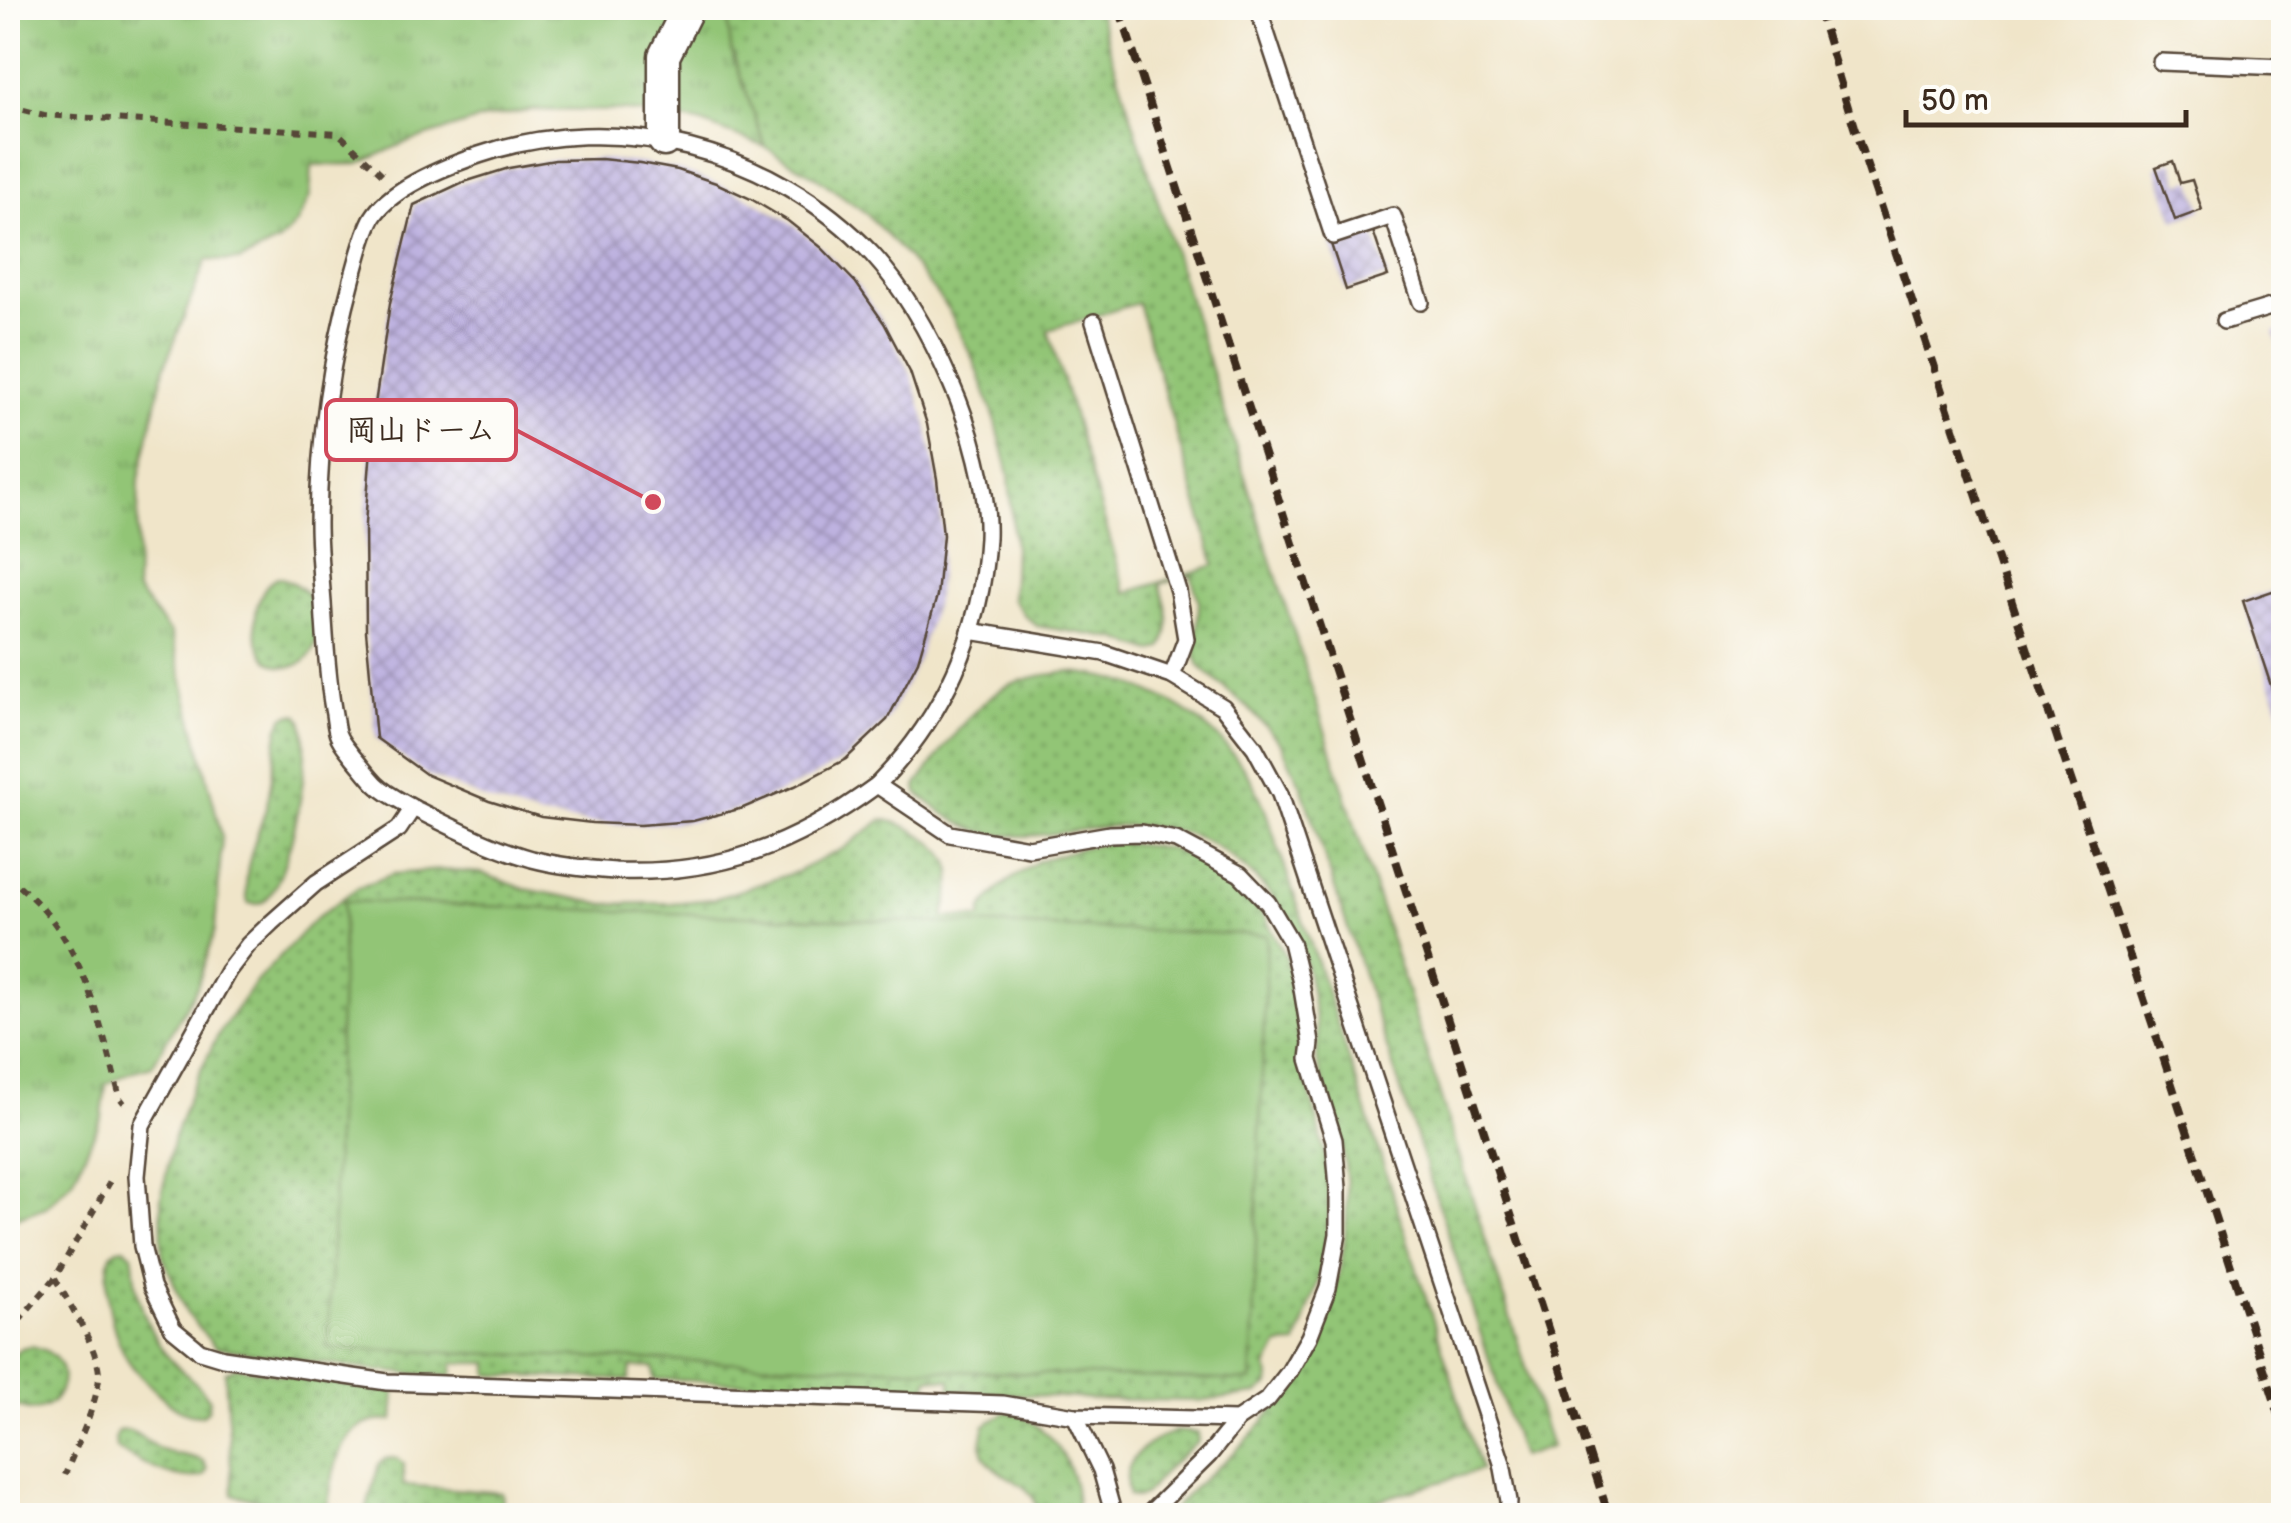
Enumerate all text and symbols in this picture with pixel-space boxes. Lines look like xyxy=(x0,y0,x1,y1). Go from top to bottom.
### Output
scale bar xyxy=(1906,65,2186,127)
text: 50 m xyxy=(1921,83,1989,119)
callout: 岡山ドーム xyxy=(326,400,516,460)
text: 岡山ドーム xyxy=(347,413,495,449)

